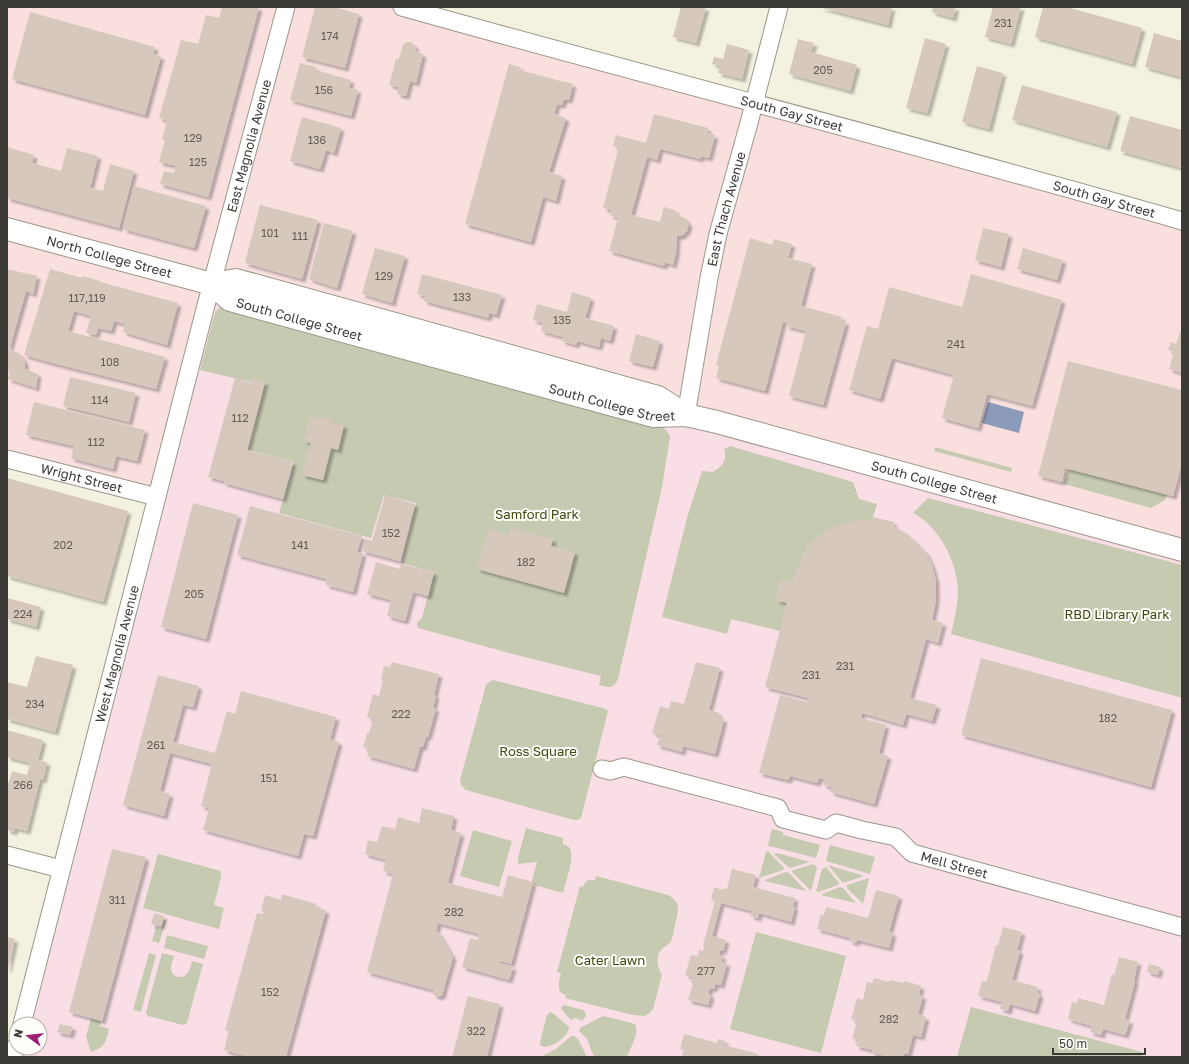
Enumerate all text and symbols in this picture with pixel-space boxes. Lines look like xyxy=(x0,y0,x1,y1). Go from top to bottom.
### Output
house number: 231 xyxy=(994,16,1012,29)
house number: 174 xyxy=(321,29,339,42)
house number: 205 xyxy=(813,63,833,76)
street label: East Magnolia Avenue xyxy=(223,78,274,214)
house number: 156 xyxy=(315,83,334,96)
street label: South Gay Street xyxy=(739,92,845,135)
house number: 129 xyxy=(184,131,202,144)
house number: 136 xyxy=(308,133,327,146)
street label: East Thach Avenue xyxy=(704,150,749,268)
house number: 125 xyxy=(189,155,207,168)
street label: South Gay Street xyxy=(1051,177,1157,221)
house number: 101 xyxy=(261,226,279,239)
house number: 111 xyxy=(292,229,308,242)
street label: North College Street xyxy=(45,232,174,281)
house number: 129 xyxy=(375,269,393,282)
house number: 133 xyxy=(453,290,471,303)
house number: 117,119 xyxy=(68,291,106,304)
street label: South College Street xyxy=(234,294,364,344)
house number: 135 xyxy=(553,313,571,326)
house number: 241 xyxy=(947,337,965,350)
house number: 108 xyxy=(101,355,120,368)
street label: South College Street xyxy=(547,380,676,424)
house number: 114 xyxy=(91,393,109,406)
house number: 112 xyxy=(231,411,249,424)
house number: 112 xyxy=(87,435,105,448)
street label: South College Street xyxy=(870,457,999,507)
street label: Wright Street xyxy=(39,460,124,496)
park label: Samford Park xyxy=(495,506,580,522)
house number: 152 xyxy=(382,526,400,539)
house number: 202 xyxy=(53,538,73,551)
house number: 141 xyxy=(291,538,309,551)
house number: 182 xyxy=(517,555,535,568)
street label: West Magnolia Avenue xyxy=(91,583,142,724)
house number: 205 xyxy=(184,587,204,600)
park label: RBD Library Park xyxy=(1064,606,1170,622)
house number: 224 xyxy=(13,607,33,620)
house number: 231 xyxy=(836,659,854,672)
house number: 231 xyxy=(802,668,820,681)
house number: 234 xyxy=(25,697,45,710)
house number: 222 xyxy=(391,707,411,720)
house number: 182 xyxy=(1099,711,1117,724)
house number: 261 xyxy=(147,738,165,751)
park label: Ross Square xyxy=(499,743,577,759)
house number: 151 xyxy=(260,771,278,784)
house number: 266 xyxy=(13,778,33,791)
street label: Mell Street xyxy=(919,848,990,881)
house number: 311 xyxy=(108,893,126,906)
house number: 282 xyxy=(444,905,464,918)
park label: Cater Lawn xyxy=(575,952,645,968)
house number: 277 xyxy=(697,964,715,977)
house number: 152 xyxy=(261,985,279,998)
house number: 282 xyxy=(879,1012,899,1025)
north arrow xyxy=(8,1016,48,1056)
house number: 322 xyxy=(466,1024,486,1037)
text: N xyxy=(10,1028,25,1039)
scale bar xyxy=(1053,1030,1145,1056)
text: 50 m xyxy=(1059,1036,1087,1051)

